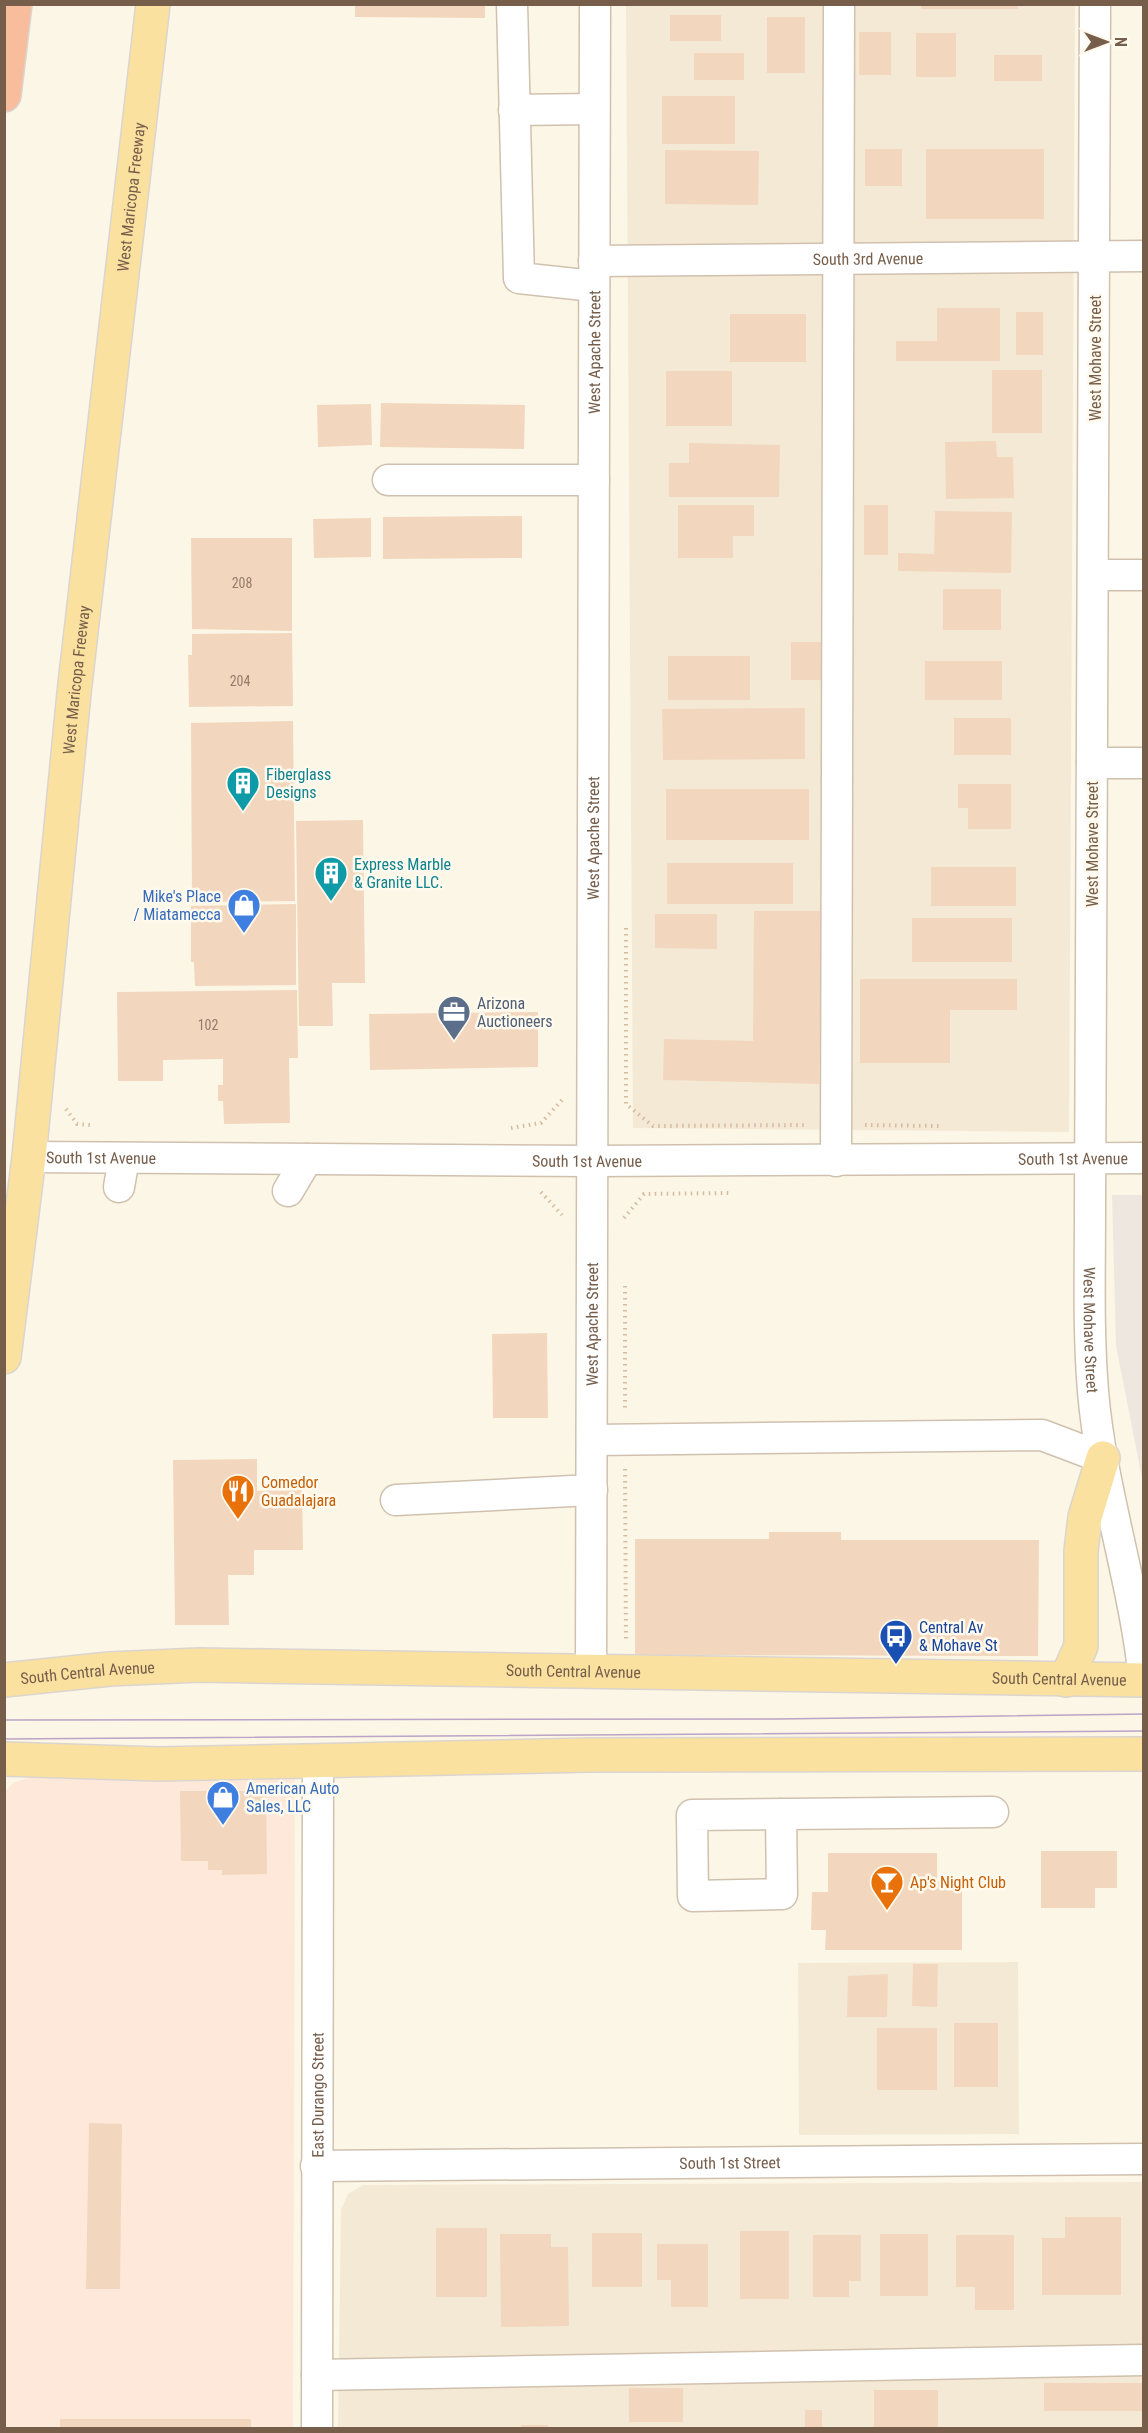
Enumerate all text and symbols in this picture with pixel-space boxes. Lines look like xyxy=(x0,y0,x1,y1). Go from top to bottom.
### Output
north arrow xyxy=(1076,12,1136,72)
text: N xyxy=(1111,37,1130,47)
street label: West Maricopa Freeway xyxy=(113,121,149,273)
street label: South 3rd Avenue xyxy=(813,249,923,269)
street label: West Apache Street xyxy=(585,290,604,414)
street label: West Mohave Street xyxy=(1086,295,1105,421)
house number: 208 xyxy=(232,575,252,591)
street label: West Maricopa Freeway xyxy=(59,604,94,755)
house number: 204 xyxy=(230,673,250,689)
building icon: Fiberglass Designs xyxy=(225,765,261,812)
place label: Fiberglass Designs xyxy=(266,765,331,802)
street label: West Apache Street xyxy=(583,776,603,900)
street label: West Mohave Street xyxy=(1083,781,1102,907)
building icon: Express Marble & Granite LLC. xyxy=(313,855,349,902)
place label: Express Marble & Granite LLC. xyxy=(354,855,451,892)
place label: Mike's Place / Miatamecca xyxy=(134,887,221,924)
shop icon: Mike's Place / Miatamecca xyxy=(226,887,262,934)
office icon: Arizona Auctioneers xyxy=(436,994,472,1041)
place label: Arizona Auctioneers xyxy=(477,994,553,1031)
house number: 102 xyxy=(198,1017,218,1033)
street label: South 1st Avenue xyxy=(46,1148,156,1167)
street label: South 1st Avenue xyxy=(1018,1149,1128,1168)
street label: South 1st Avenue xyxy=(532,1151,642,1171)
street label: West Apache Street xyxy=(582,1262,601,1386)
street label: West Mohave Street xyxy=(1080,1267,1103,1394)
restaurant icon: Comedor Guadalajara xyxy=(220,1473,256,1520)
place label: Comedor Guadalajara xyxy=(261,1473,336,1510)
bus stop icon: Central Av & Mohave St xyxy=(878,1618,914,1665)
place label: Central Av & Mohave St xyxy=(919,1618,998,1655)
street label: South Central Avenue xyxy=(19,1657,155,1688)
street label: South Central Avenue xyxy=(506,1660,641,1682)
street label: South Central Avenue xyxy=(992,1668,1127,1689)
shop icon: American Auto Sales, LLC xyxy=(205,1779,241,1826)
place label: American Auto Sales, LLC xyxy=(246,1779,339,1816)
bar icon: Ap's Night Club xyxy=(869,1864,905,1911)
place label: Ap's Night Club xyxy=(910,1873,1006,1892)
street label: East Durango Street xyxy=(308,2032,327,2158)
street label: South 1st Street xyxy=(679,2153,781,2172)

